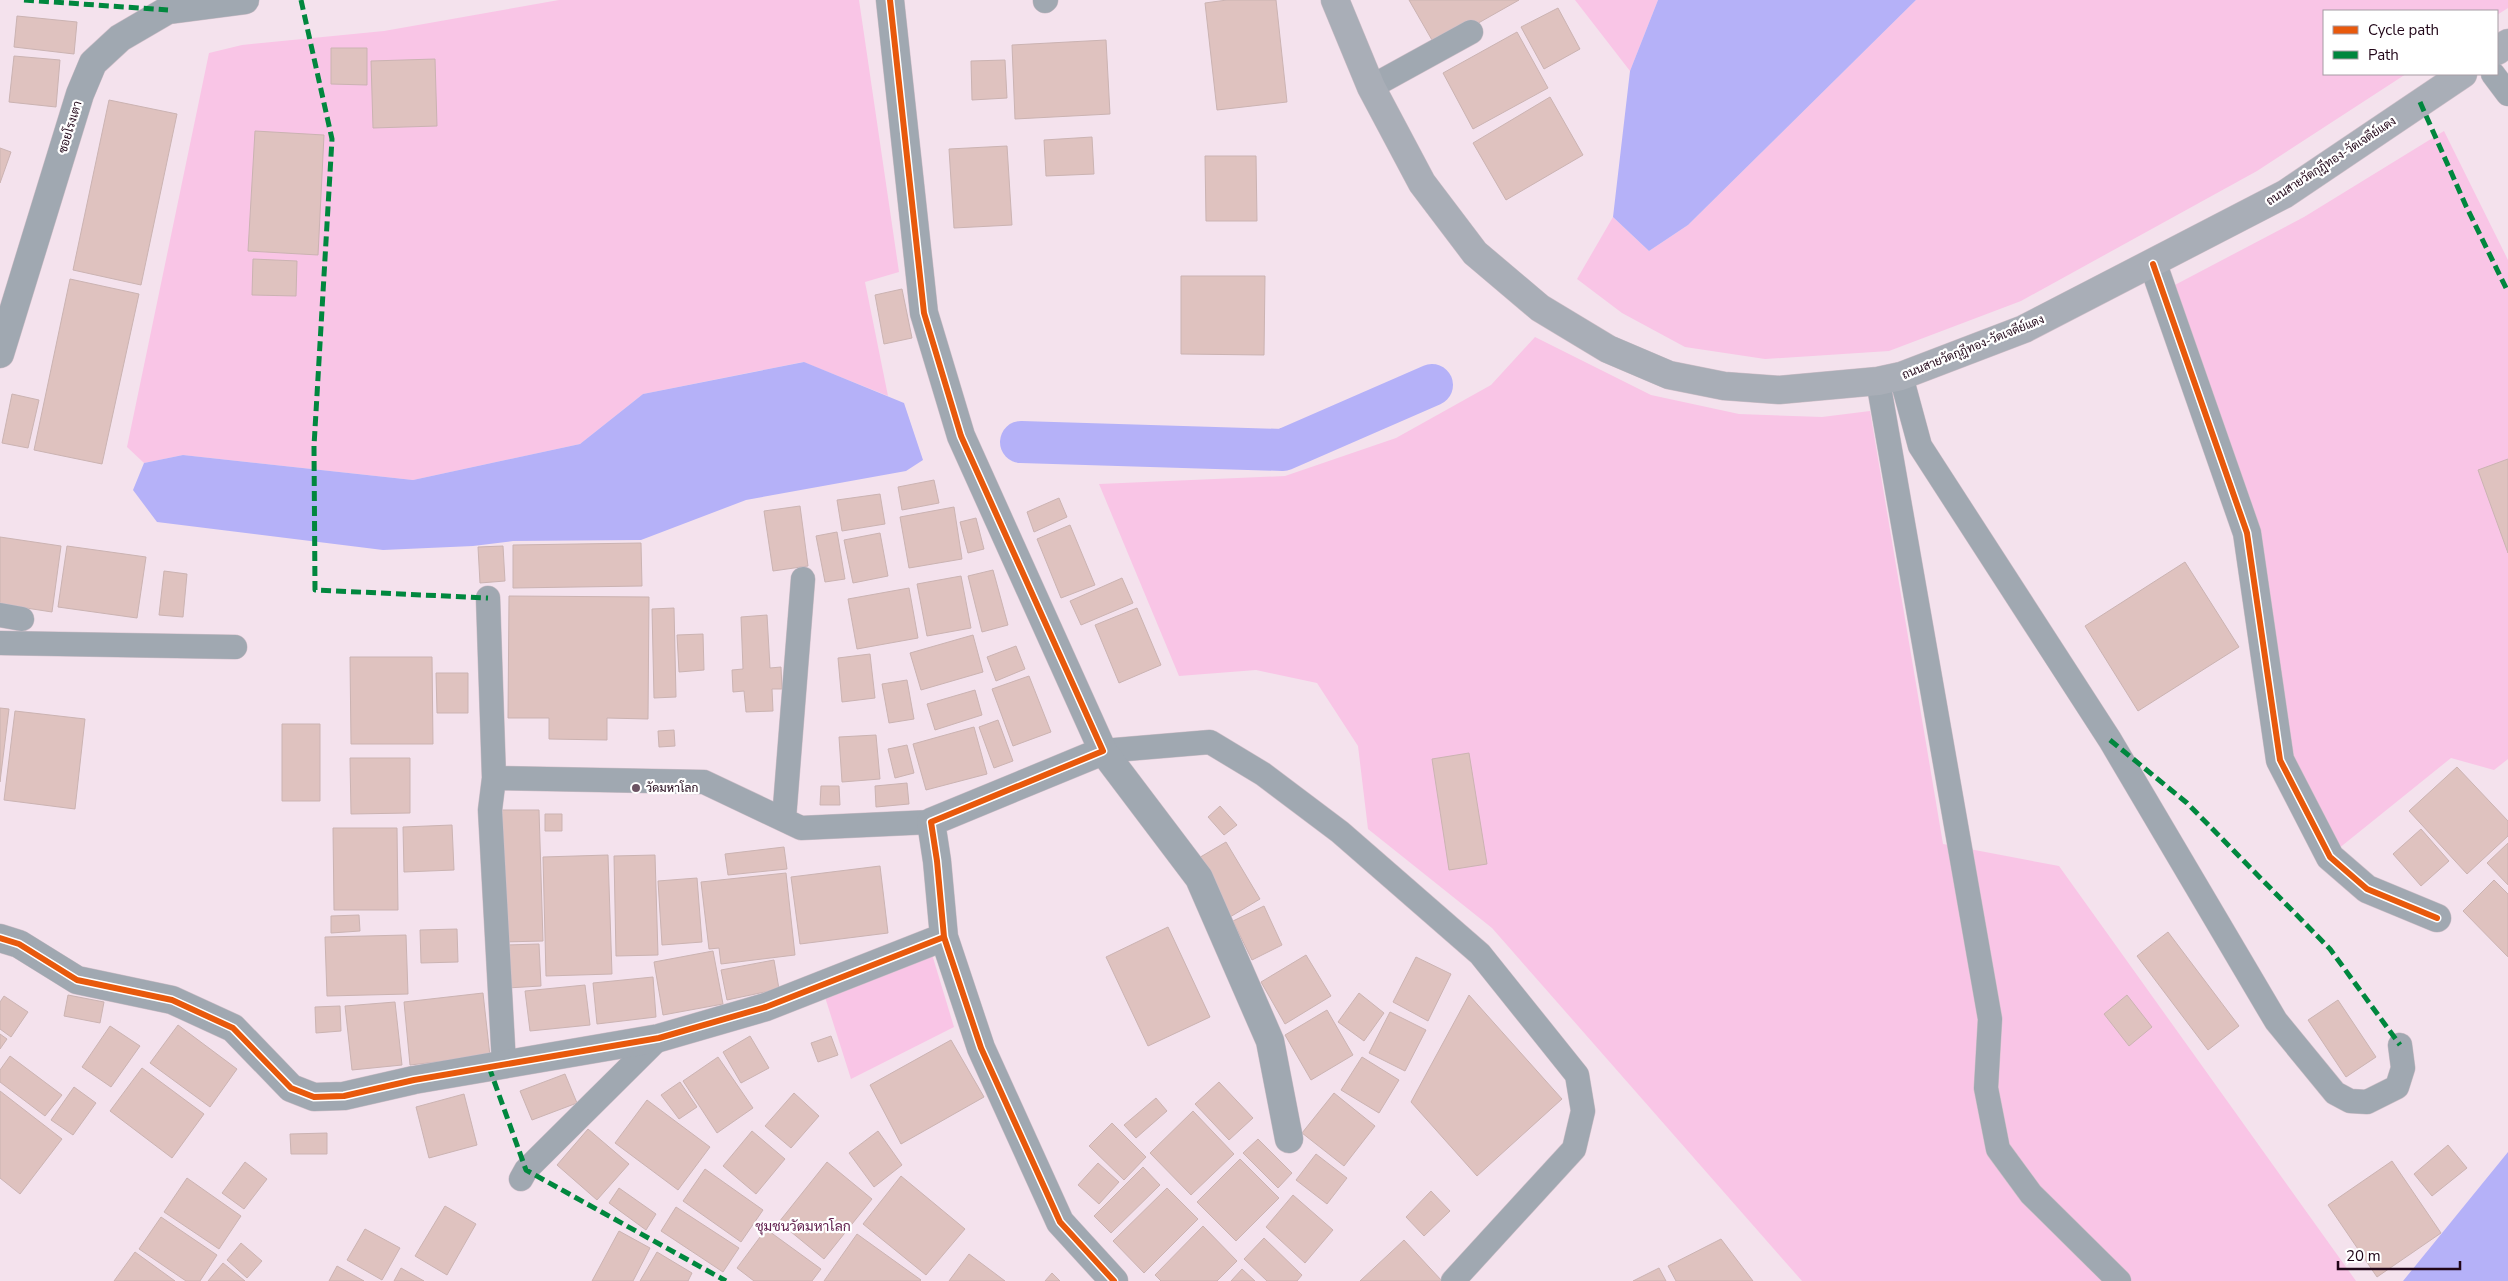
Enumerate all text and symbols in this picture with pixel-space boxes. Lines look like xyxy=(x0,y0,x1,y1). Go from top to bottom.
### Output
legend xyxy=(2323,10,2498,75)
text: Cycle path xyxy=(2368,20,2439,40)
text: Path xyxy=(2368,45,2399,65)
street label: ซอยโรงเตา xyxy=(54,99,86,155)
street label: ถนนสายวัดกุฎีทอง-วัดเจดีย์แดง xyxy=(2263,113,2400,210)
street label: ถนนสายวัดกุฎีทอง-วัดเจดีย์แดง xyxy=(1900,311,2047,384)
place label: วัดมหาโลก xyxy=(646,780,699,796)
marker: วัดมหาโลก xyxy=(630,782,642,794)
district label: ชุมชนวัดมหาโลก xyxy=(755,1217,851,1236)
scale bar xyxy=(2338,1238,2460,1270)
text: 20 m xyxy=(2346,1246,2381,1266)

